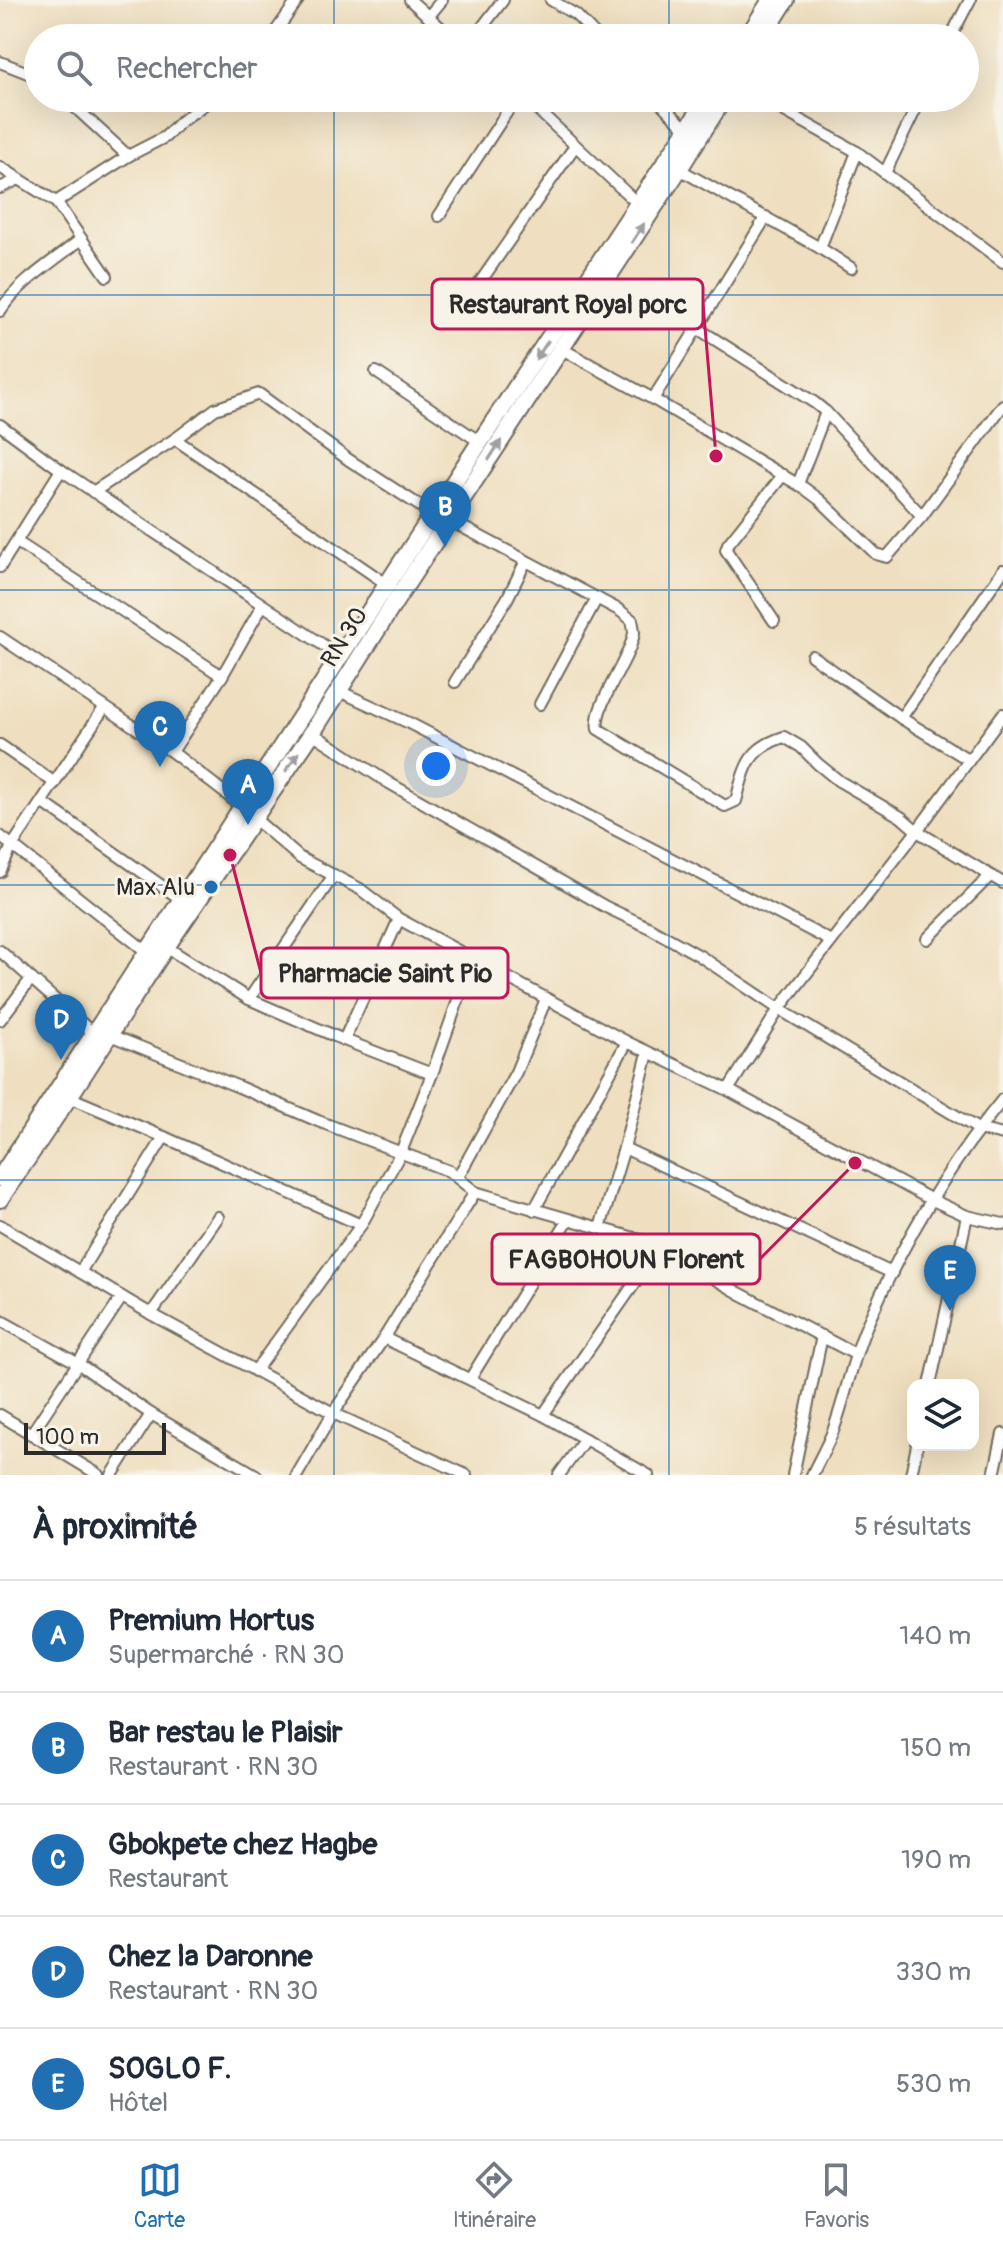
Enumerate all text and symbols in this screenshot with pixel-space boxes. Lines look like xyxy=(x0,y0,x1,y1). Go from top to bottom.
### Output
search box xyxy=(24,24,979,112)
icon: search xyxy=(52,46,96,90)
text: Rechercher xyxy=(116,50,258,87)
one-way arrow xyxy=(630,222,645,243)
callout: Restaurant Royal porc xyxy=(432,279,703,329)
text: Restaurant Royal porc xyxy=(449,289,687,321)
one-way arrow xyxy=(535,339,550,361)
one-way arrow xyxy=(487,439,502,461)
pin: B xyxy=(419,481,471,547)
street label: RN 30 xyxy=(315,602,374,673)
pin: C xyxy=(134,701,186,767)
your location xyxy=(416,746,456,786)
one-way arrow xyxy=(284,751,299,772)
pin: A xyxy=(222,759,274,825)
place label: Max Alu xyxy=(116,873,195,902)
marker: Max Alu xyxy=(202,878,220,896)
callout: Pharmacie Saint Pio xyxy=(261,948,508,998)
text: Pharmacie Saint Pio xyxy=(278,958,492,990)
pin: D xyxy=(35,994,87,1060)
callout: FAGBOHOUN Florent xyxy=(492,1234,760,1284)
text: FAGBOHOUN Florent xyxy=(508,1244,745,1276)
pin: E xyxy=(924,1245,976,1311)
map controls xyxy=(907,1379,979,1451)
button: layers xyxy=(907,1379,979,1451)
scale bar xyxy=(24,1419,166,1455)
text: 100 m xyxy=(36,1423,99,1451)
text: À proximité xyxy=(32,1506,198,1549)
text: 5 résultats xyxy=(854,1511,971,1543)
text: Premium Hortus xyxy=(108,1602,314,1639)
text: A xyxy=(50,1620,66,1652)
text: 140 m xyxy=(899,1620,971,1652)
text: Supermarché · RN 30 xyxy=(108,1639,345,1671)
text: Bar restau le Plaisir xyxy=(108,1714,342,1751)
text: B xyxy=(51,1732,65,1764)
text: 150 m xyxy=(900,1732,971,1764)
text: Restaurant · RN 30 xyxy=(108,1751,318,1783)
text: Gbokpete chez Hagbe xyxy=(108,1826,377,1863)
text: C xyxy=(50,1844,66,1876)
text: 190 m xyxy=(901,1844,971,1876)
text: Restaurant xyxy=(108,1863,228,1895)
text: Chez la Daronne xyxy=(108,1938,313,1975)
text: D xyxy=(50,1956,66,1988)
text: 330 m xyxy=(895,1956,971,1988)
text: Restaurant · RN 30 xyxy=(108,1975,318,2007)
text: SOGLO F. xyxy=(108,2050,232,2087)
text: E xyxy=(51,2068,65,2100)
text: 530 m xyxy=(896,2068,971,2100)
text: Hôtel xyxy=(108,2087,168,2119)
tab: Carte xyxy=(134,2158,185,2234)
tab: Itinéraire xyxy=(453,2158,536,2234)
tab: Favoris xyxy=(804,2158,869,2234)

